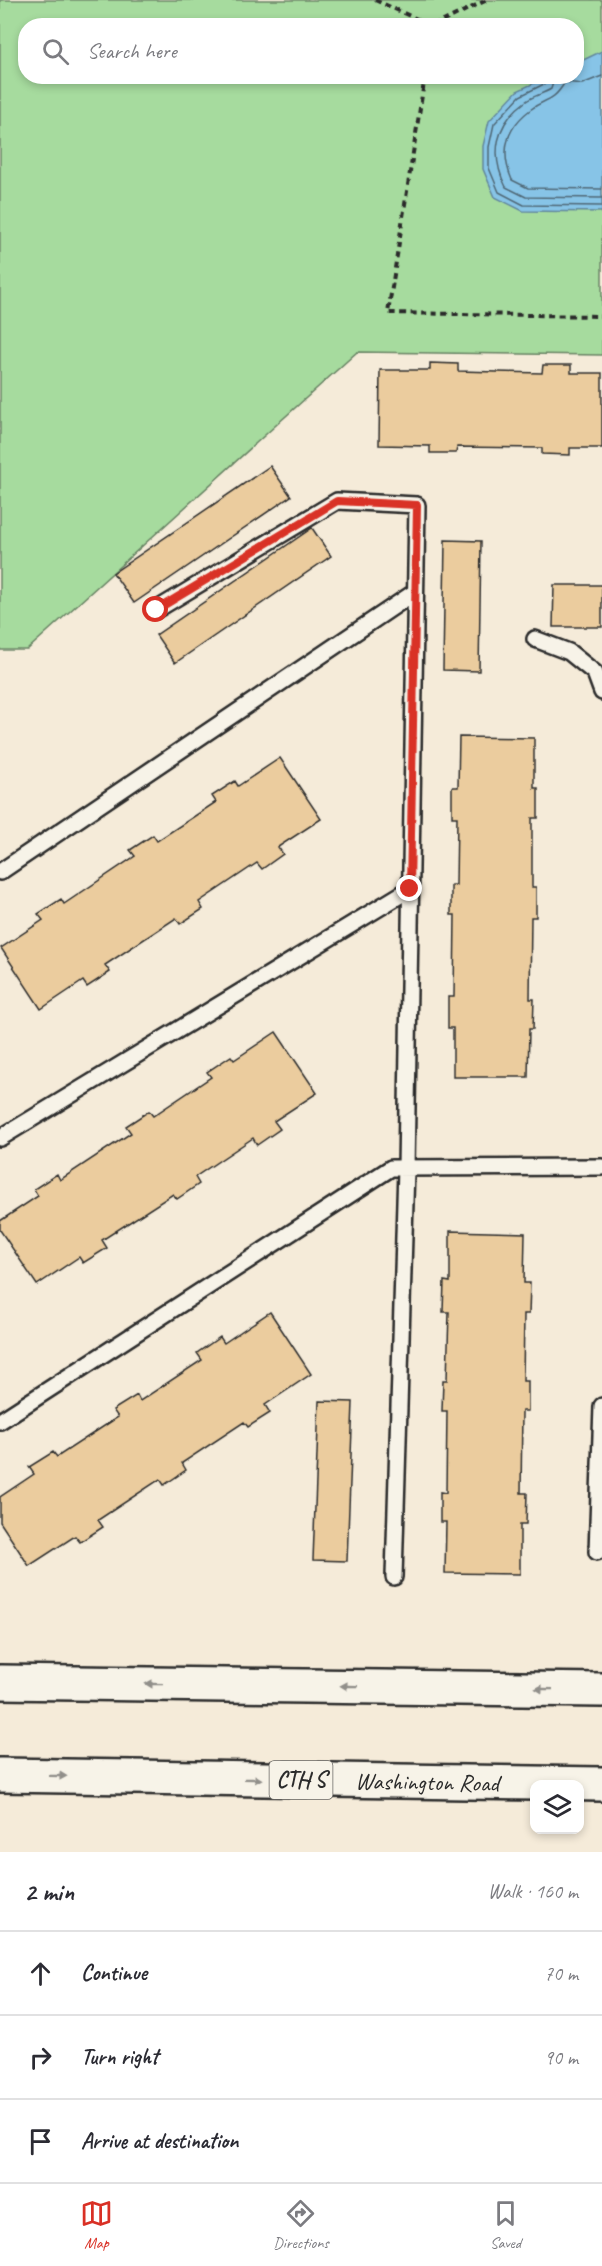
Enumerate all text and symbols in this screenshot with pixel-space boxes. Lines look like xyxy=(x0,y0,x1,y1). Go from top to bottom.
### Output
search box xyxy=(18,18,584,84)
icon: search xyxy=(39,35,72,68)
text: Search here xyxy=(87,37,177,65)
route start xyxy=(142,596,168,622)
route end xyxy=(396,875,422,901)
one-way arrow xyxy=(144,1679,163,1689)
one-way arrow xyxy=(339,1681,358,1691)
one-way arrow xyxy=(534,1684,553,1694)
road number: CTH S xyxy=(270,1761,332,1799)
street label: Washington Road xyxy=(355,1766,503,1798)
one-way arrow xyxy=(49,1771,68,1781)
one-way arrow xyxy=(244,1774,263,1784)
map controls xyxy=(530,1780,584,1834)
button: layers xyxy=(530,1780,584,1834)
text: 2 min xyxy=(24,1875,74,1908)
text: Walk · 160 m xyxy=(488,1879,578,1904)
icon: ahead xyxy=(24,1957,57,1990)
text: Continue xyxy=(81,1959,147,1987)
text: 70 m xyxy=(544,1961,578,1986)
icon: right xyxy=(24,2041,57,2074)
text: Turn right xyxy=(81,2043,158,2071)
text: 90 m xyxy=(544,2045,578,2070)
icon: arrive xyxy=(24,2125,57,2158)
text: Arrive at destination xyxy=(81,2127,238,2155)
tab: Map xyxy=(80,2197,113,2253)
tab: Directions xyxy=(273,2197,329,2253)
tab: Saved xyxy=(489,2197,522,2253)

